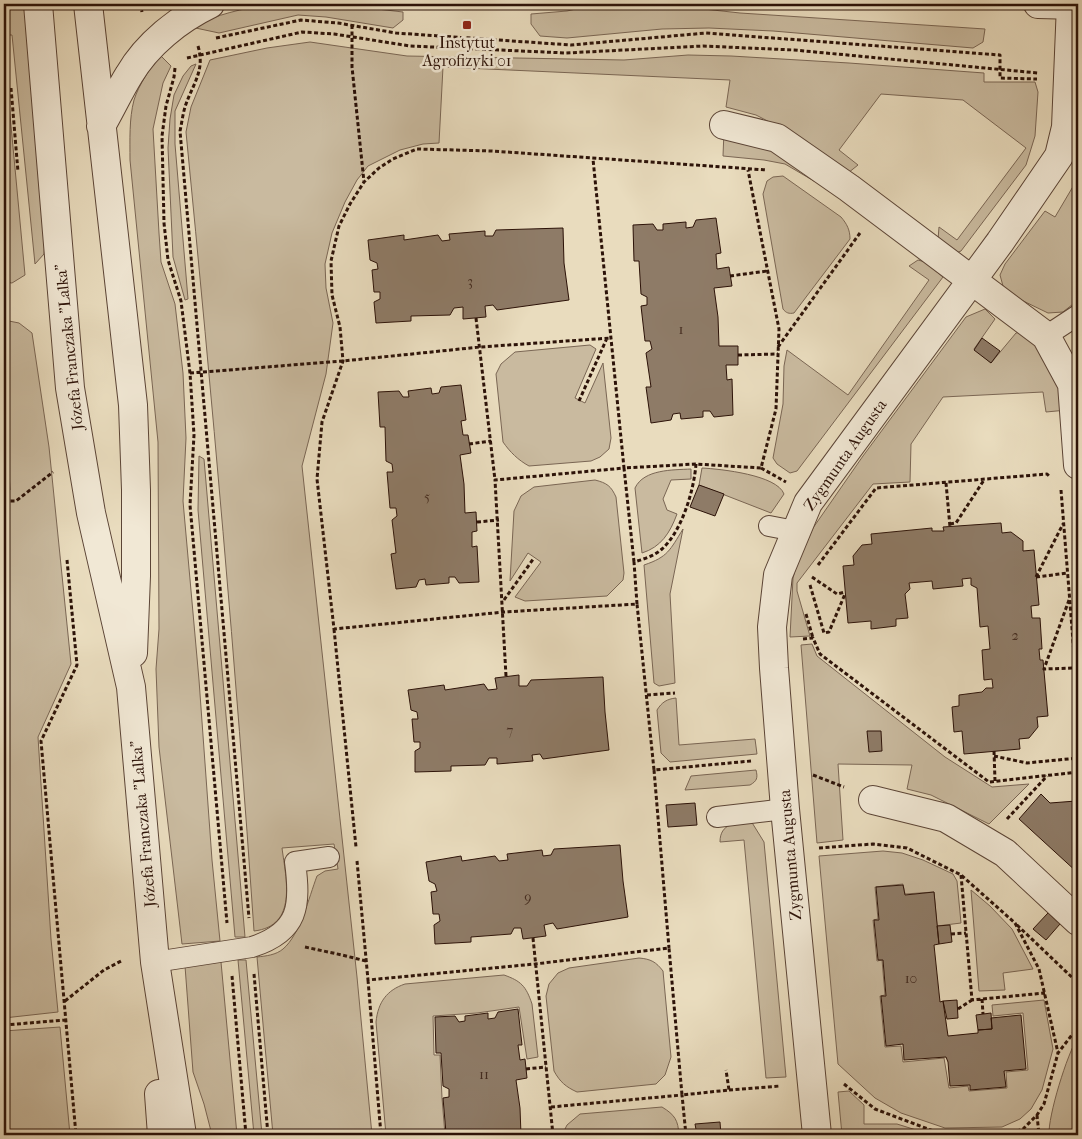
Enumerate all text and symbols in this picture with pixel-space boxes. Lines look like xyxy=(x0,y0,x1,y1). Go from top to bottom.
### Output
marker: Instytut Agrofizyki 01 xyxy=(461,19,473,31)
place label: Instytut Agrofizyki 01 xyxy=(421,33,512,70)
street label: Józefa Franczaka "Lalka" xyxy=(51,263,87,433)
house number: 3 xyxy=(467,273,473,290)
house number: 1 xyxy=(679,321,684,338)
street label: Zygmunta Augusta xyxy=(800,395,891,514)
house number: 5 xyxy=(424,488,430,505)
house number: 2 xyxy=(1011,627,1019,644)
house number: 7 xyxy=(507,722,514,739)
street label: Józefa Franczaka "Lalka" xyxy=(126,740,160,910)
street label: Zygmunta Augusta xyxy=(775,788,805,921)
house number: 9 xyxy=(524,889,532,906)
house number: 10 xyxy=(905,970,917,987)
house number: 11 xyxy=(479,1066,489,1083)

